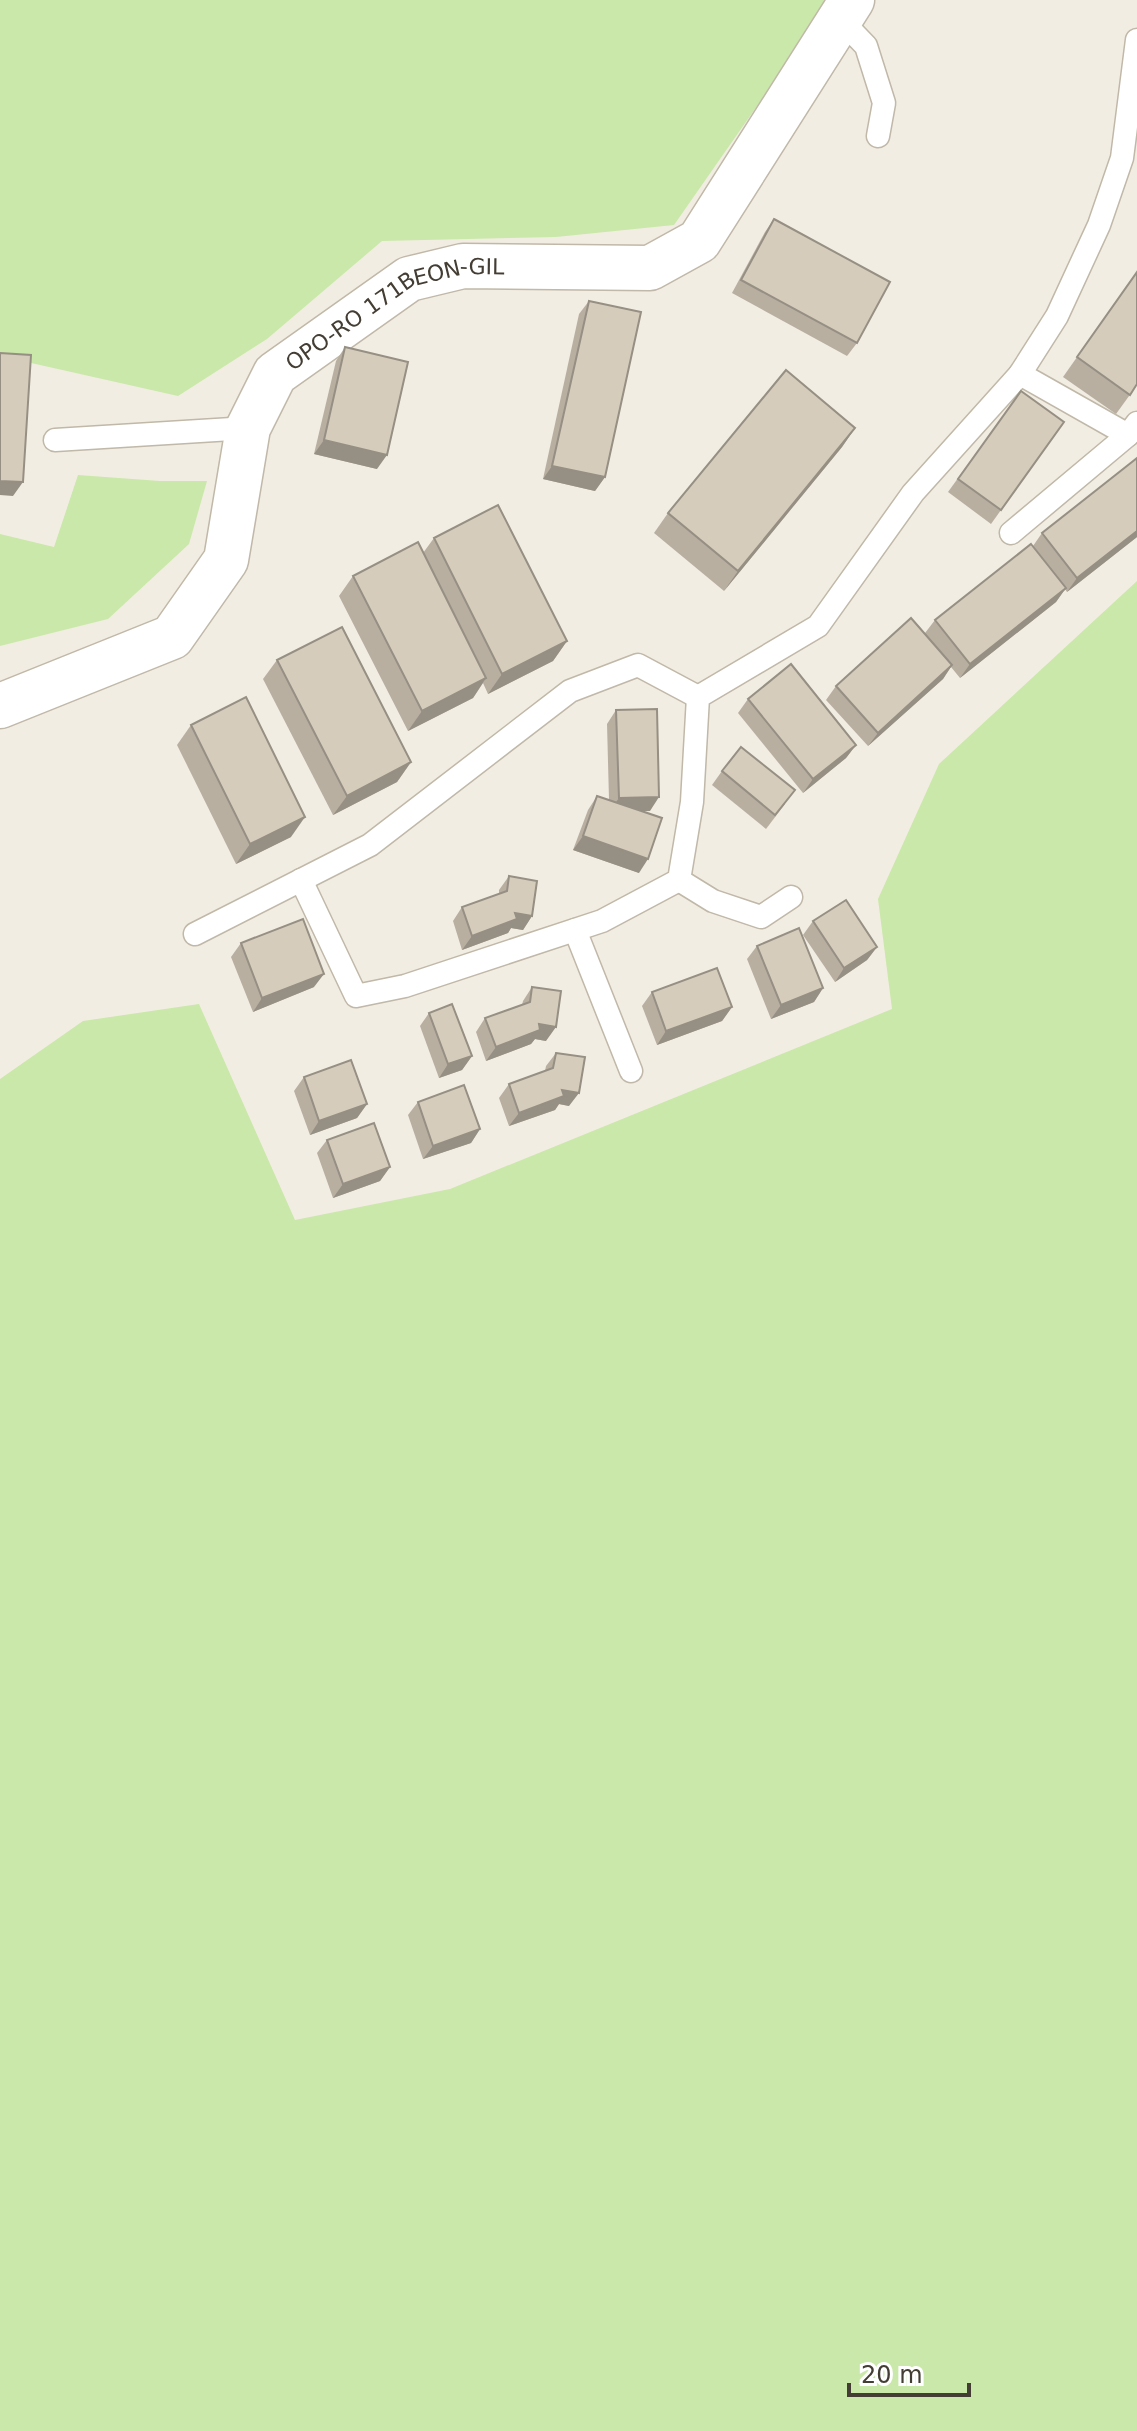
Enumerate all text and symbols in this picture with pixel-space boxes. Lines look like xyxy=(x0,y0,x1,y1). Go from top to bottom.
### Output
street label: OPO-RO 171BEON-GIL xyxy=(281,253,505,375)
scale bar xyxy=(849,2347,969,2397)
text: 20 m xyxy=(861,2361,923,2389)

